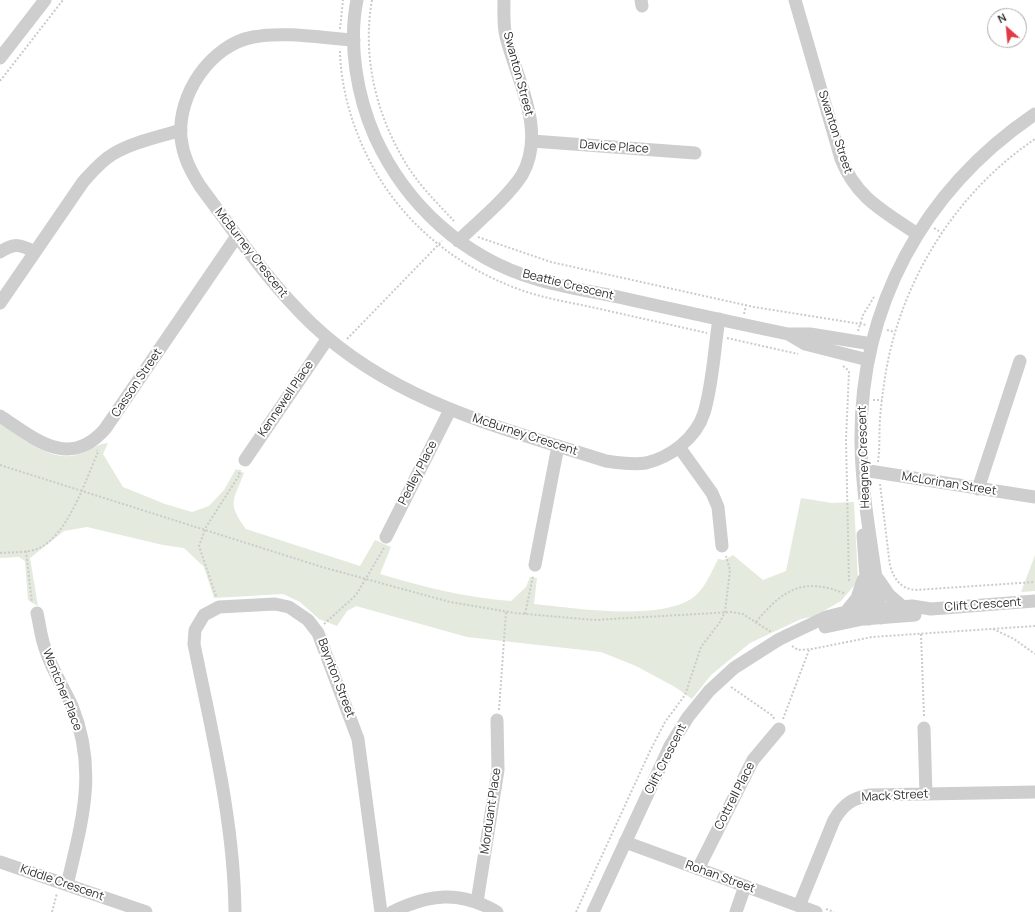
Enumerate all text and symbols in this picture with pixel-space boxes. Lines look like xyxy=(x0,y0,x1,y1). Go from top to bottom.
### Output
north arrow xyxy=(987,8,1027,48)
text: N xyxy=(995,9,1009,26)
street label: Swanton Street xyxy=(500,30,536,118)
street label: Swanton Street xyxy=(815,89,855,175)
street label: Davice Place xyxy=(579,137,649,157)
street label: McBurney Crescent xyxy=(212,205,290,301)
street label: Beattie Crescent xyxy=(521,267,615,303)
street label: Casson Street xyxy=(109,346,165,420)
street label: Kennewell Place xyxy=(255,358,317,440)
street label: Heagney Crescent xyxy=(855,405,873,509)
street label: McBurney Crescent xyxy=(471,411,579,459)
street label: Pedley Place xyxy=(396,439,440,507)
street label: McLorinan Street xyxy=(901,469,997,499)
street label: Clift Crescent xyxy=(944,595,1022,615)
street label: Baynton Street xyxy=(314,636,358,720)
street label: Wentcher Place xyxy=(39,647,85,733)
street label: Clift Crescent xyxy=(642,721,690,797)
street label: Cottrell Place xyxy=(712,760,758,832)
street label: Morduant Place xyxy=(478,767,504,855)
street label: Mack Street xyxy=(861,787,929,805)
street label: Rohan Street xyxy=(683,858,757,896)
street label: Kiddle Crescent xyxy=(18,862,106,904)

